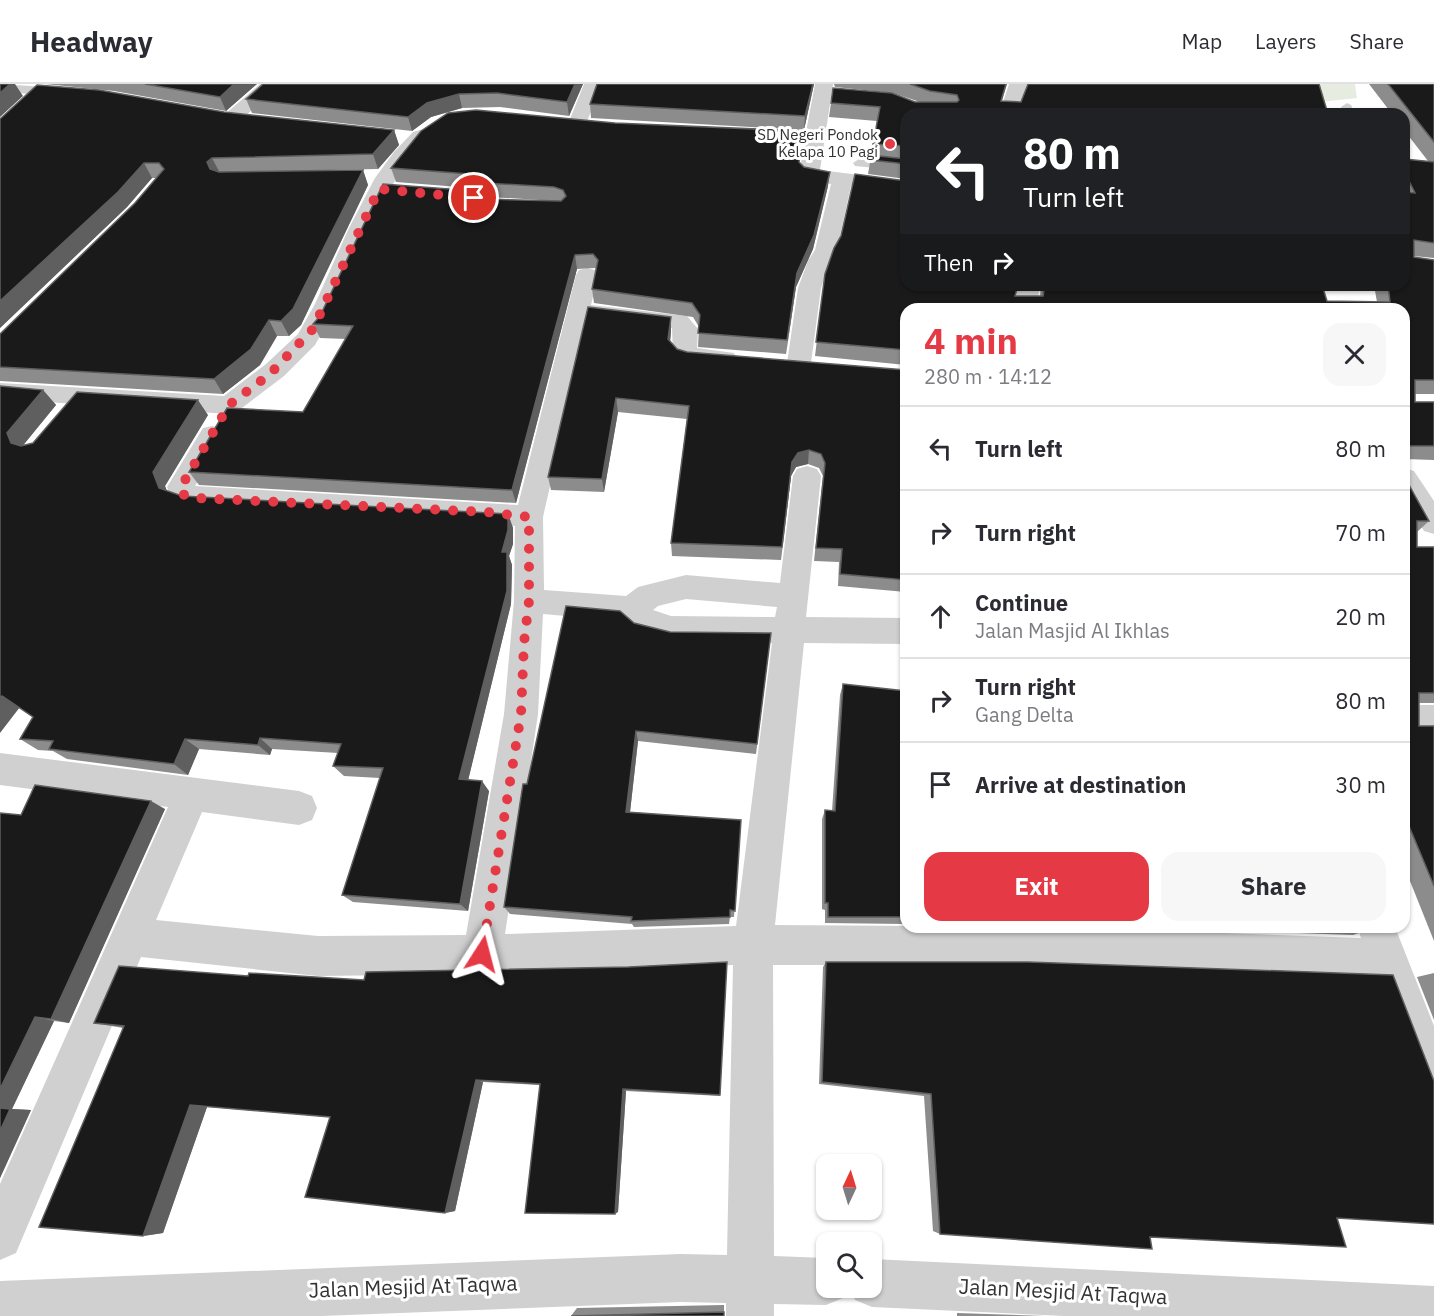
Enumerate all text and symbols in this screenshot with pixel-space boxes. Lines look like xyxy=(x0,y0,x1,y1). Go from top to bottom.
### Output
text: Headway xyxy=(30,23,153,60)
text: Map xyxy=(1182,27,1222,55)
text: Layers xyxy=(1255,27,1317,55)
text: Share xyxy=(1350,27,1404,55)
place label: SD Negeri Pondok Kelapa 10 Pagi xyxy=(757,125,878,161)
text: 80 m xyxy=(1023,126,1121,181)
icon: left xyxy=(924,132,1002,210)
marker: SD Negeri Pondok Kelapa 10 Pagi xyxy=(883,137,897,151)
pin xyxy=(448,172,499,223)
text: Turn left xyxy=(1023,179,1124,214)
icon: arrive xyxy=(457,181,490,214)
icon: right xyxy=(986,246,1019,279)
text: Then xyxy=(924,248,974,277)
text: 4 min xyxy=(924,317,1018,364)
button: close xyxy=(1323,323,1386,386)
text: 280 m · 14:12 xyxy=(924,363,1052,390)
icon: left xyxy=(924,432,957,465)
text: Turn left xyxy=(975,434,1063,463)
text: 80 m xyxy=(1335,434,1386,463)
icon: right xyxy=(924,516,957,549)
text: Turn right xyxy=(975,518,1076,547)
text: 70 m xyxy=(1335,518,1386,547)
text: Continue xyxy=(975,588,1068,617)
icon: ahead xyxy=(924,600,957,633)
text: 20 m xyxy=(1335,602,1386,631)
text: Jalan Masjid Al Ikhlas xyxy=(975,617,1170,644)
text: Turn right xyxy=(975,672,1076,701)
icon: right xyxy=(924,684,957,717)
text: 80 m xyxy=(1335,686,1386,715)
text: Gang Delta xyxy=(975,701,1074,728)
icon: arrive xyxy=(924,768,957,801)
text: Arrive at destination xyxy=(975,770,1186,799)
text: 30 m xyxy=(1335,770,1386,799)
button: Exit xyxy=(924,852,1149,921)
button: Share xyxy=(1161,852,1386,921)
position arrow xyxy=(450,922,514,986)
north arrow xyxy=(816,1154,882,1220)
map controls xyxy=(816,1154,882,1298)
button: search xyxy=(816,1232,882,1298)
street label: Jalan Mesjid At Taqwa xyxy=(308,1268,518,1304)
street label: Jalan Mesjid At Taqwa xyxy=(958,1272,1168,1310)

